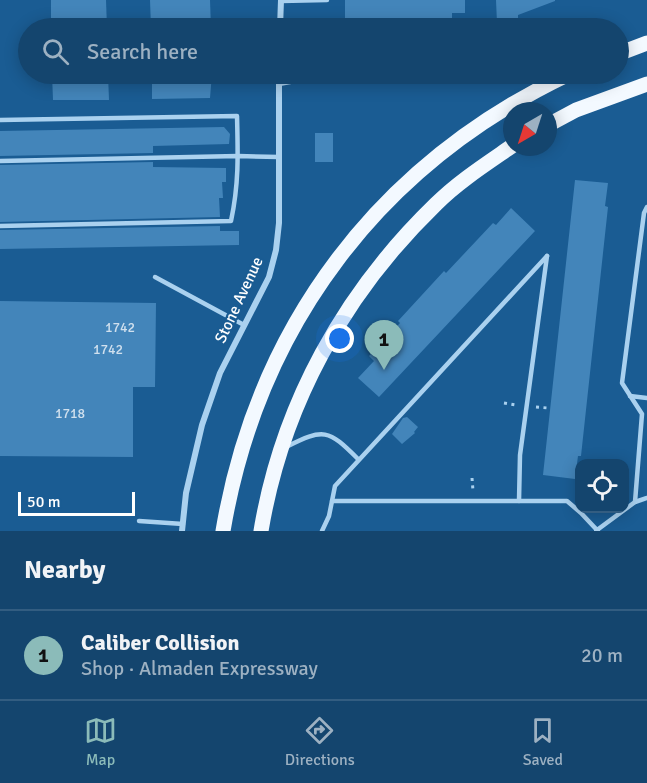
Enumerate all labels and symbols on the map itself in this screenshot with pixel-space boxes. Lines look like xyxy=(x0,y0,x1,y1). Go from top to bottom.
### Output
north arrow xyxy=(503,102,557,156)
street label: Stone Avenue xyxy=(210,254,268,346)
house number: 1742 xyxy=(105,319,135,336)
pin: 1 xyxy=(364,320,404,370)
your location xyxy=(325,324,354,353)
house number: 1742 xyxy=(93,341,123,358)
house number: 1718 xyxy=(55,405,85,422)
scale bar xyxy=(18,489,135,516)

